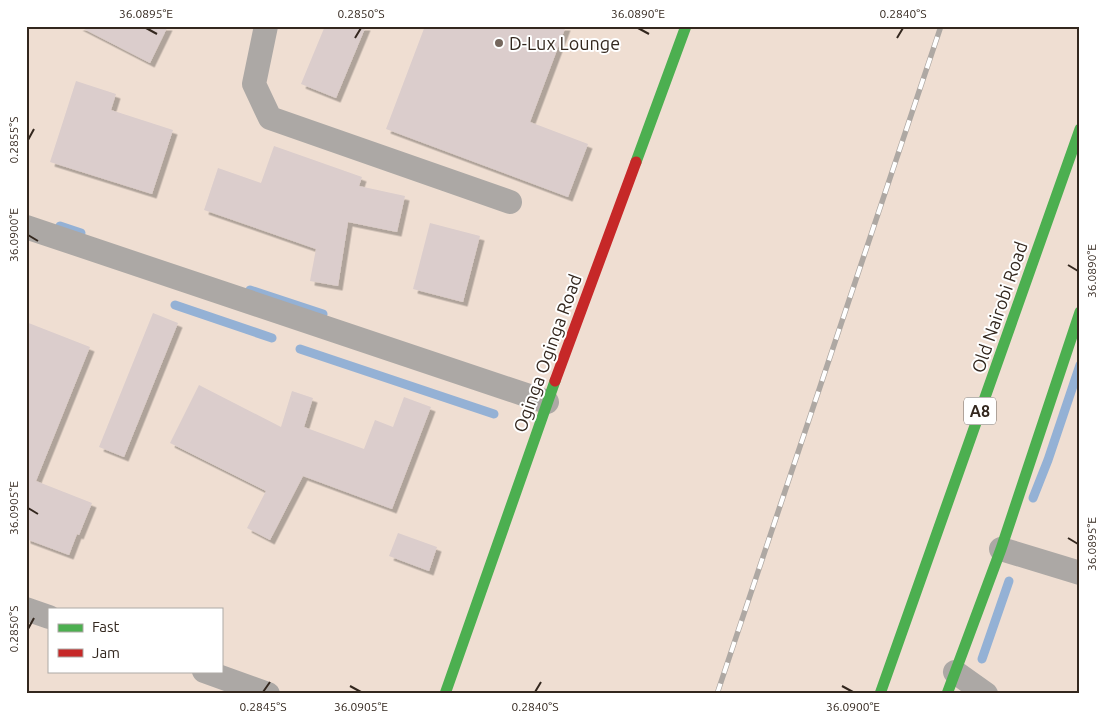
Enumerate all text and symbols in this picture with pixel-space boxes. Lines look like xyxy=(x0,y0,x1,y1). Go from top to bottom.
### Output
text: 36.0895°E xyxy=(119,7,173,20)
text: 0.2850°S xyxy=(338,7,384,20)
text: 36.0890°E xyxy=(611,7,665,20)
text: 0.2840°S xyxy=(880,7,926,20)
place label: D-Lux Lounge xyxy=(509,33,620,53)
marker: D-Lux Lounge xyxy=(493,37,505,49)
text: 0.2855°S xyxy=(7,117,20,163)
text: 36.0900°E xyxy=(7,208,20,262)
street label: Old Nairobi Road xyxy=(967,239,1031,375)
text: 36.0890°E xyxy=(1085,244,1098,298)
street label: Oginga Oginga Road xyxy=(509,271,585,435)
road number: A8 xyxy=(964,398,996,424)
text: 36.0905°E xyxy=(7,481,20,535)
text: 36.0895°E xyxy=(1085,517,1098,571)
text: 0.2850°S xyxy=(7,606,20,652)
legend xyxy=(48,608,222,672)
text: Fast xyxy=(92,618,120,635)
text: Jam xyxy=(92,644,120,661)
text: 0.2845°S xyxy=(240,700,286,713)
text: 36.0905°E xyxy=(334,700,388,713)
text: 0.2840°S xyxy=(512,700,558,713)
text: 36.0900°E xyxy=(826,700,880,713)

